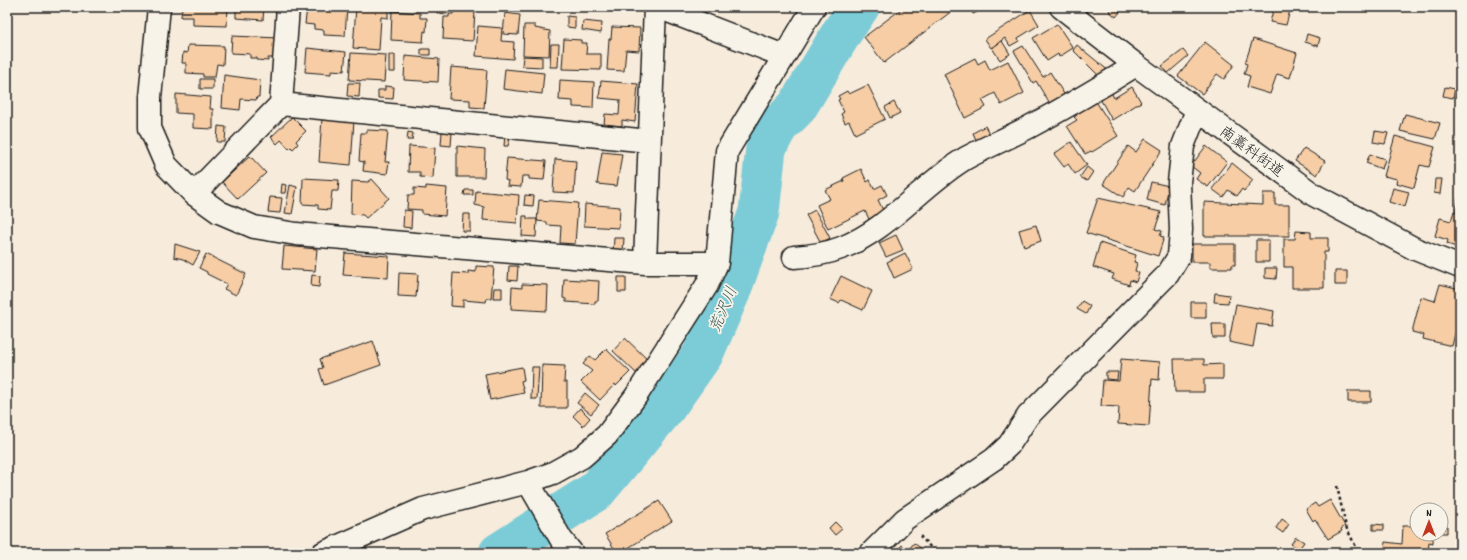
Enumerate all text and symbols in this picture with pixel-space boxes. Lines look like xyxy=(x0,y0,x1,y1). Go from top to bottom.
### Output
street label: 南藁科街道 xyxy=(1214,122,1288,184)
water label: 荒沢川 xyxy=(704,283,744,337)
north arrow xyxy=(1409,502,1449,542)
text: N xyxy=(1426,506,1432,522)

